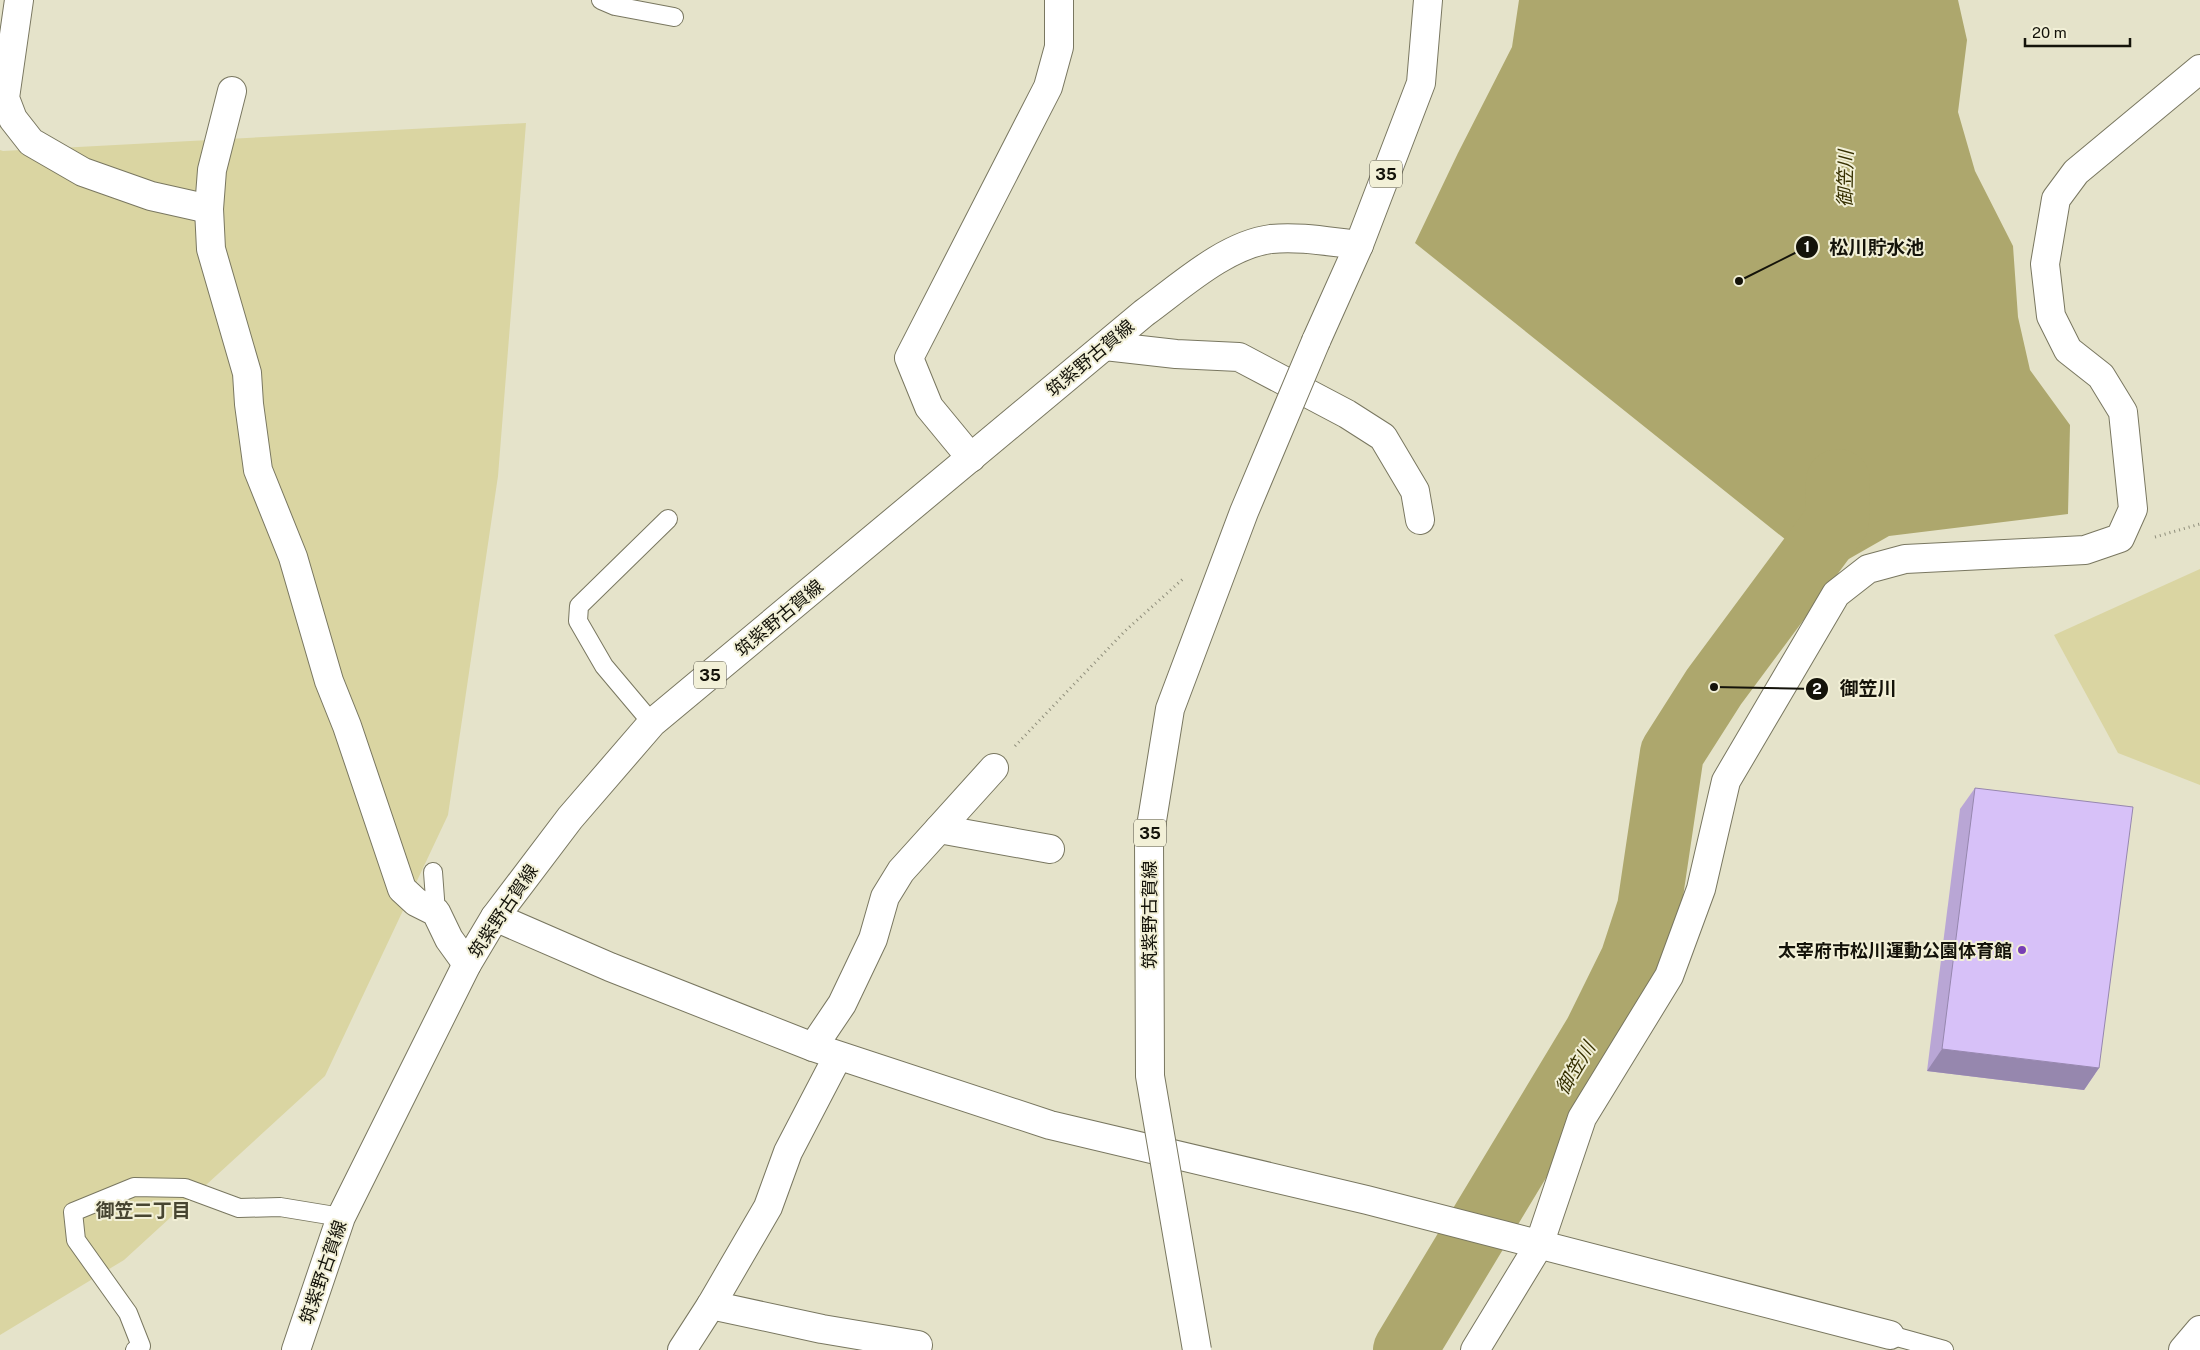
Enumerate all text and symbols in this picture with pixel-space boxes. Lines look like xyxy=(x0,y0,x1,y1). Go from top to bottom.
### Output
scale bar xyxy=(2025,15,2130,47)
text: 20 m xyxy=(2032,24,2067,41)
water label: 御笠川 xyxy=(1834,148,1857,208)
road number: 35 xyxy=(1370,160,1402,188)
callout: 松川貯水池 xyxy=(1794,230,1934,264)
text: 松川貯水池 xyxy=(1829,236,1925,258)
text: 1 xyxy=(1804,238,1810,255)
street label: 筑紫野古賀線 xyxy=(1042,315,1138,401)
street label: 筑紫野古賀線 xyxy=(731,575,827,661)
road number: 35 xyxy=(694,662,726,688)
callout: 御笠川 xyxy=(1804,672,1906,706)
text: 御笠川 xyxy=(1839,677,1897,699)
text: 2 xyxy=(1812,680,1822,697)
road number: 35 xyxy=(1134,820,1166,846)
street label: 筑紫野古賀線 xyxy=(464,860,542,962)
street label: 筑紫野古賀線 xyxy=(1139,861,1160,969)
place label: 太宰府市松川運動公園体育館 xyxy=(1778,940,2012,961)
marker: 太宰府市松川運動公園体育館 xyxy=(2016,944,2028,956)
water label: 御笠川 xyxy=(1551,1036,1600,1098)
district label: 御笠二丁目 xyxy=(95,1199,191,1221)
street label: 筑紫野古賀線 xyxy=(295,1218,351,1326)

